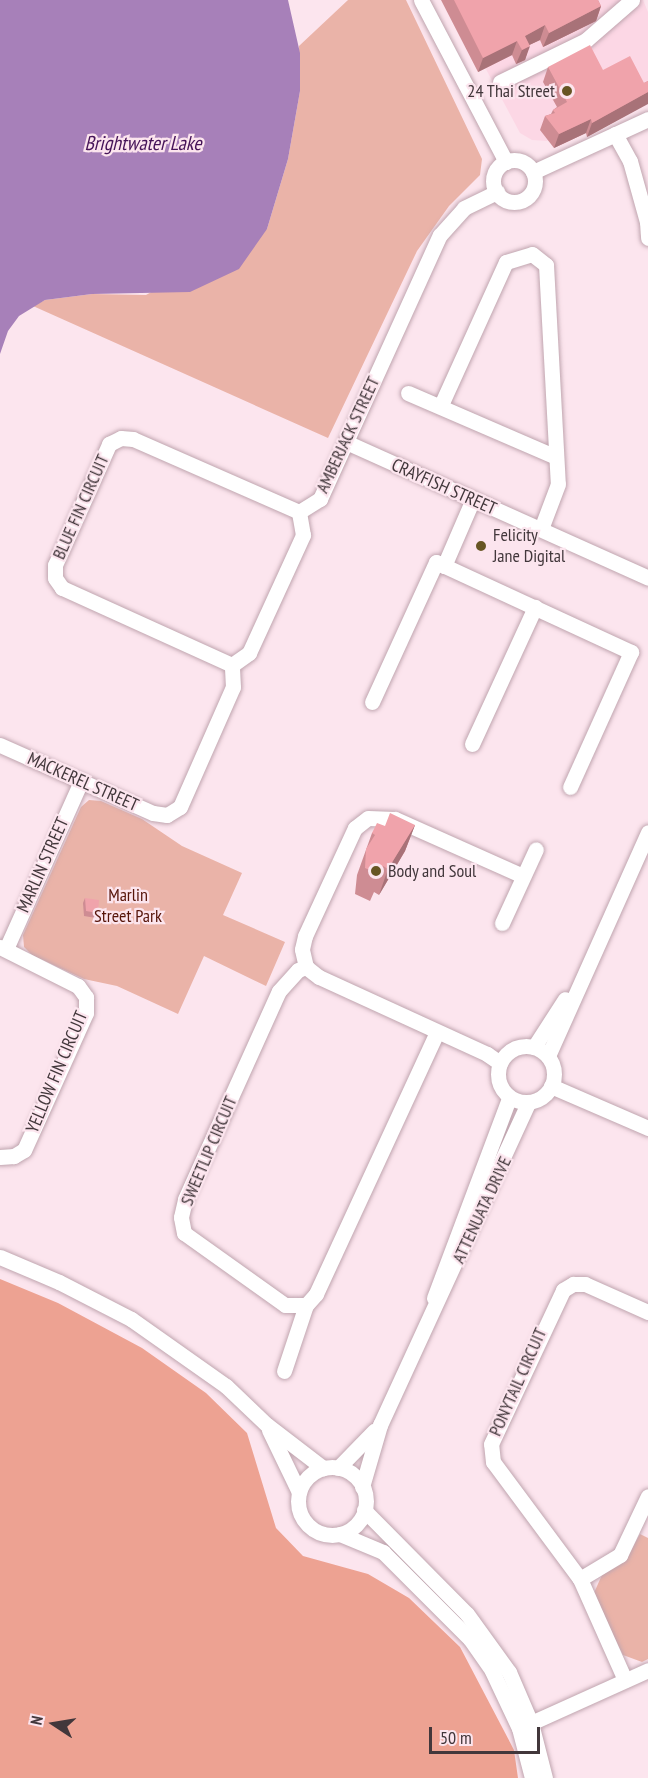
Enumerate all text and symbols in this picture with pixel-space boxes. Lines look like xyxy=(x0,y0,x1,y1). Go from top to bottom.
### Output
place label: 24 Thai Street xyxy=(467,80,555,102)
marker: 24 Thai Street xyxy=(560,84,574,98)
water label: Brightwater Lake xyxy=(84,131,202,155)
street label: AMBERJACK STREET xyxy=(312,373,384,497)
street label: BLUE FIN CIRCUIT xyxy=(48,451,114,563)
street label: CRAYFISH STREET xyxy=(388,454,500,520)
place label: Felicity Jane Digital xyxy=(493,525,565,568)
marker: Felicity Jane Digital xyxy=(474,539,488,553)
street label: MACKEREL STREET xyxy=(24,748,142,816)
street label: MARLIN STREET xyxy=(12,814,74,916)
place label: Body and Soul xyxy=(388,860,477,882)
marker: Body and Soul xyxy=(369,864,383,878)
park label: Marlin Street Park xyxy=(94,885,162,928)
street label: YELLOW FIN CIRCUIT xyxy=(21,1008,93,1136)
street label: SWEETLIP CIRCUIT xyxy=(176,1093,242,1209)
street label: ATTENUATA DRIVE xyxy=(448,1153,516,1267)
street label: PONYTAIL CIRCUIT xyxy=(484,1324,552,1440)
north arrow xyxy=(24,1694,84,1754)
text: N xyxy=(26,1714,47,1727)
scale bar xyxy=(432,1715,543,1753)
text: 50 m xyxy=(440,1726,472,1749)

